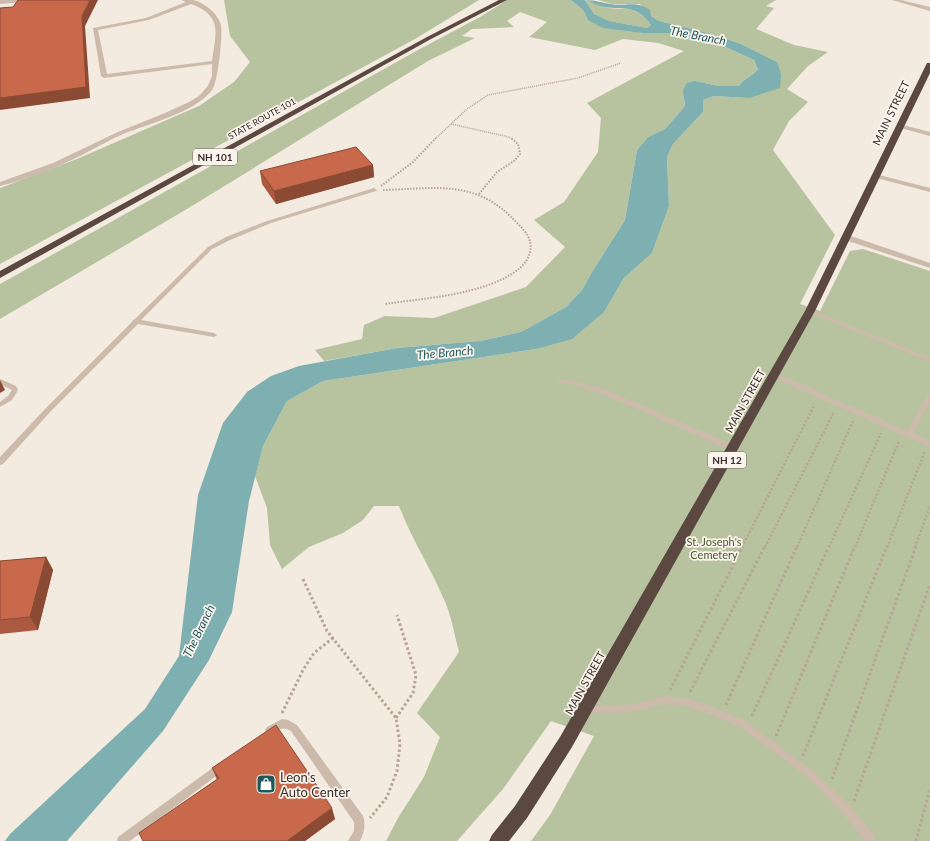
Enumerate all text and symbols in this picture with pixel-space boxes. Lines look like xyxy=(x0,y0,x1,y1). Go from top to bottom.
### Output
water label: The Branch xyxy=(669,23,727,48)
street label: MAIN STREET xyxy=(869,78,912,147)
street label: STATE ROUTE 101 xyxy=(226,95,298,142)
road number: NH 101 xyxy=(193,149,237,165)
water label: The Branch xyxy=(416,343,474,362)
street label: MAIN STREET xyxy=(722,366,768,435)
road number: NH 12 xyxy=(708,452,746,468)
park label: St. Joseph's Cemetery xyxy=(686,535,742,561)
water label: The Branch xyxy=(179,602,218,659)
street label: MAIN STREET xyxy=(562,648,608,717)
place label: Leon's Auto Center xyxy=(280,769,350,800)
shop icon: Leon's Auto Center xyxy=(255,773,277,795)

